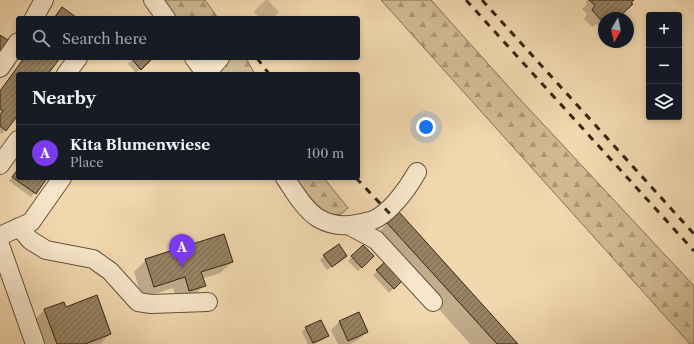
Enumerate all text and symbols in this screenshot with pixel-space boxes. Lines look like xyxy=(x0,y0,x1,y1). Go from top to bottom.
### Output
north arrow xyxy=(598,12,634,48)
map controls xyxy=(646,12,682,120)
button: + xyxy=(646,12,682,48)
search box xyxy=(16,16,360,60)
icon: search xyxy=(30,27,52,49)
text: Search here xyxy=(62,29,147,48)
button: − xyxy=(646,48,682,84)
button: layers xyxy=(646,84,682,120)
text: Nearby xyxy=(32,88,96,108)
your location xyxy=(416,117,436,137)
text: Kita Blumenwiese xyxy=(70,135,210,154)
text: A xyxy=(40,145,50,161)
text: 100 m xyxy=(306,145,344,161)
text: Place xyxy=(70,154,103,170)
pin: A xyxy=(169,234,195,267)

